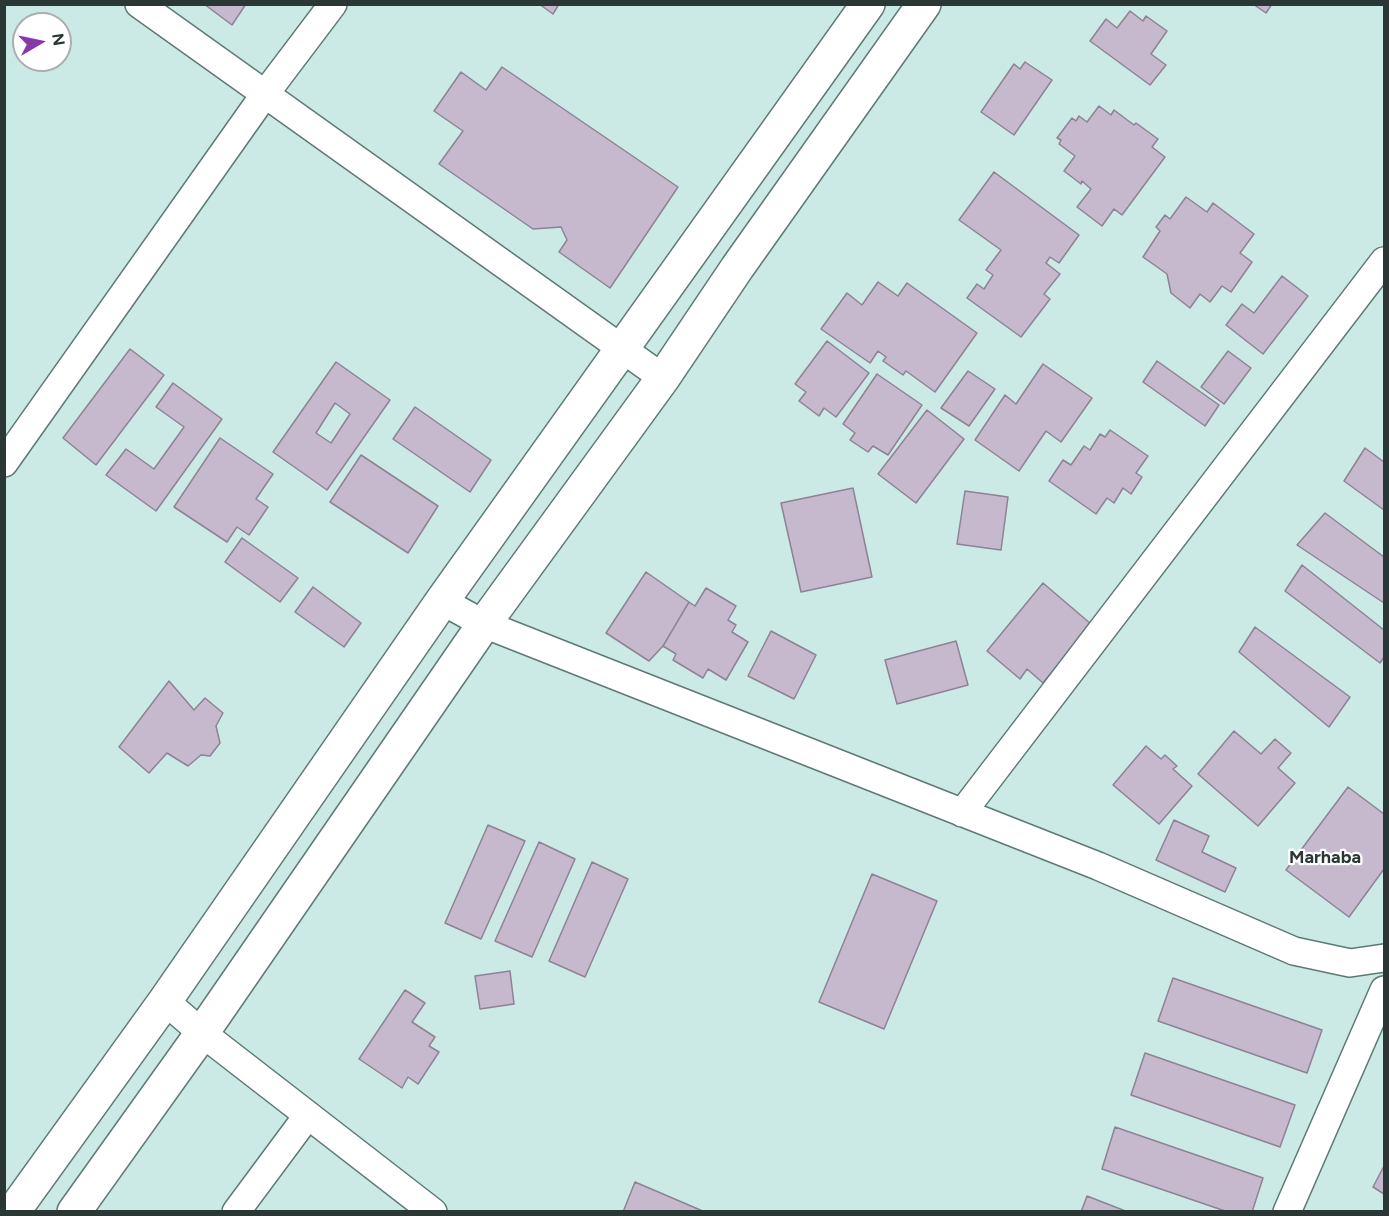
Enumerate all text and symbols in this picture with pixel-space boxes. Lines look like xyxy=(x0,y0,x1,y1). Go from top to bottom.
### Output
north arrow xyxy=(12,12,72,72)
text: N xyxy=(48,32,69,47)
district label: Marhaba xyxy=(1289,847,1361,869)

